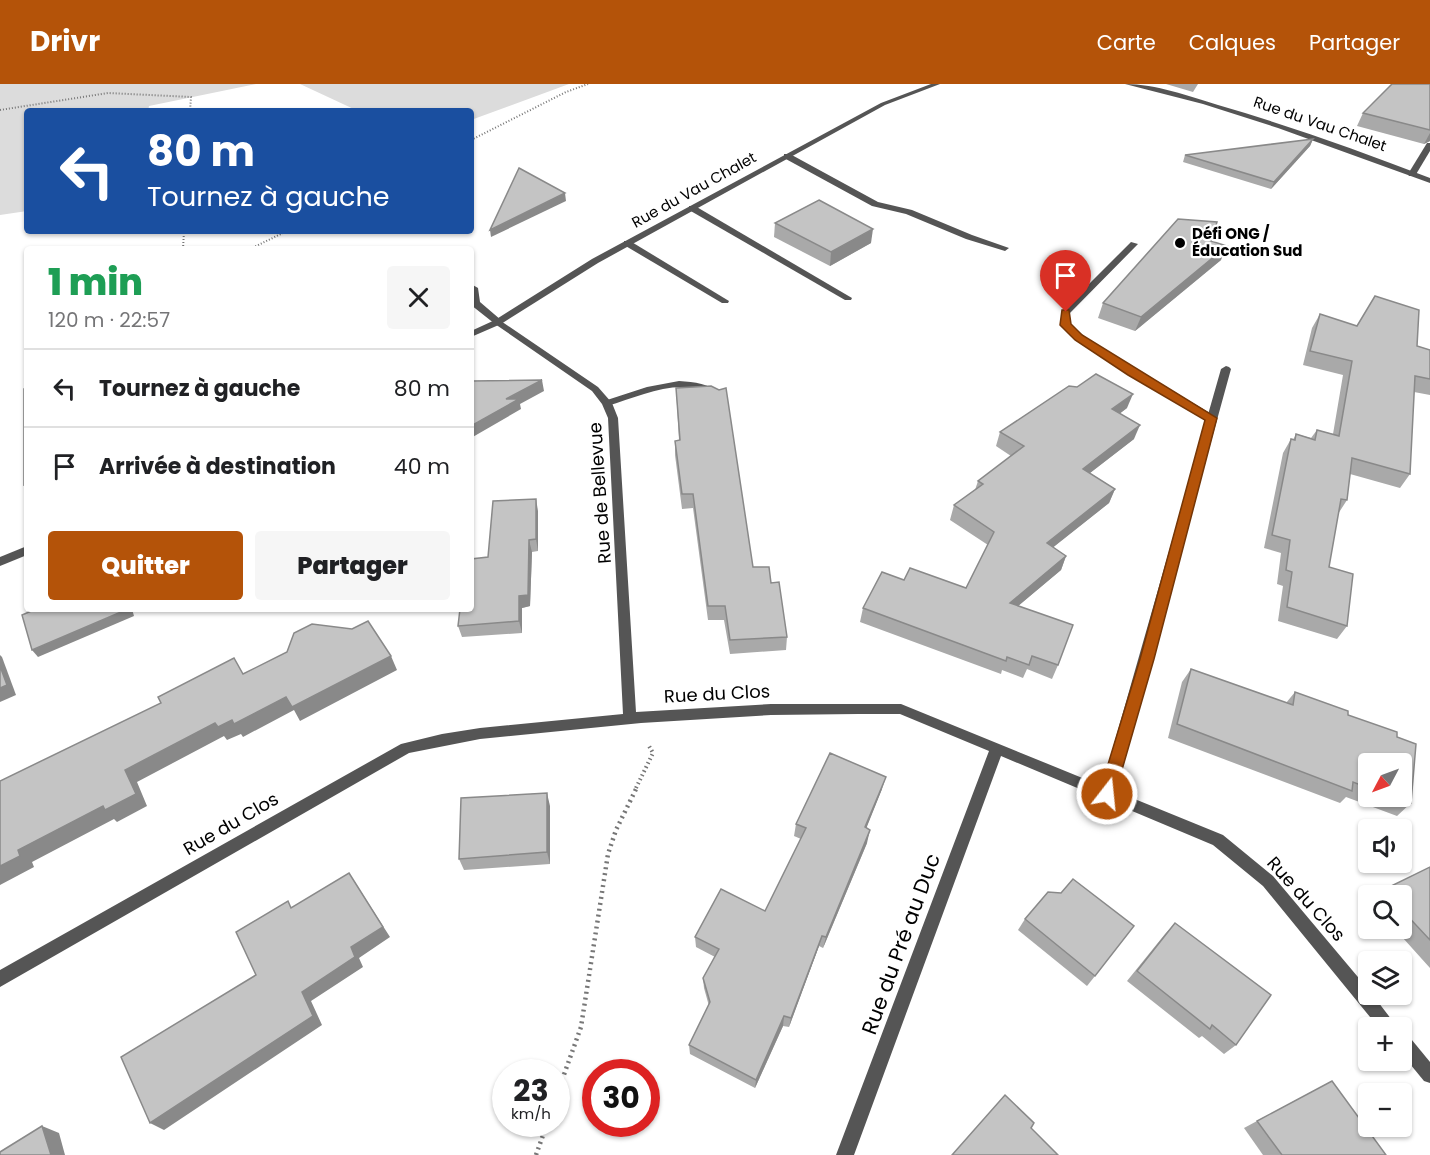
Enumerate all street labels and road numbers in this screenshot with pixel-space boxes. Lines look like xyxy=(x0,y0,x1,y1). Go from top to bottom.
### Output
street label: Rue du Vau Chalet xyxy=(1251,91,1390,156)
street label: Rue du Vau Chalet xyxy=(628,147,760,233)
street label: Rue de Bellevue xyxy=(582,422,617,565)
street label: Rue du Clos xyxy=(663,678,771,709)
street label: Rue du Clos xyxy=(179,786,283,861)
street label: Rue du Pré au Duc xyxy=(854,849,947,1039)
street label: Rue du Clos xyxy=(1262,851,1351,946)

